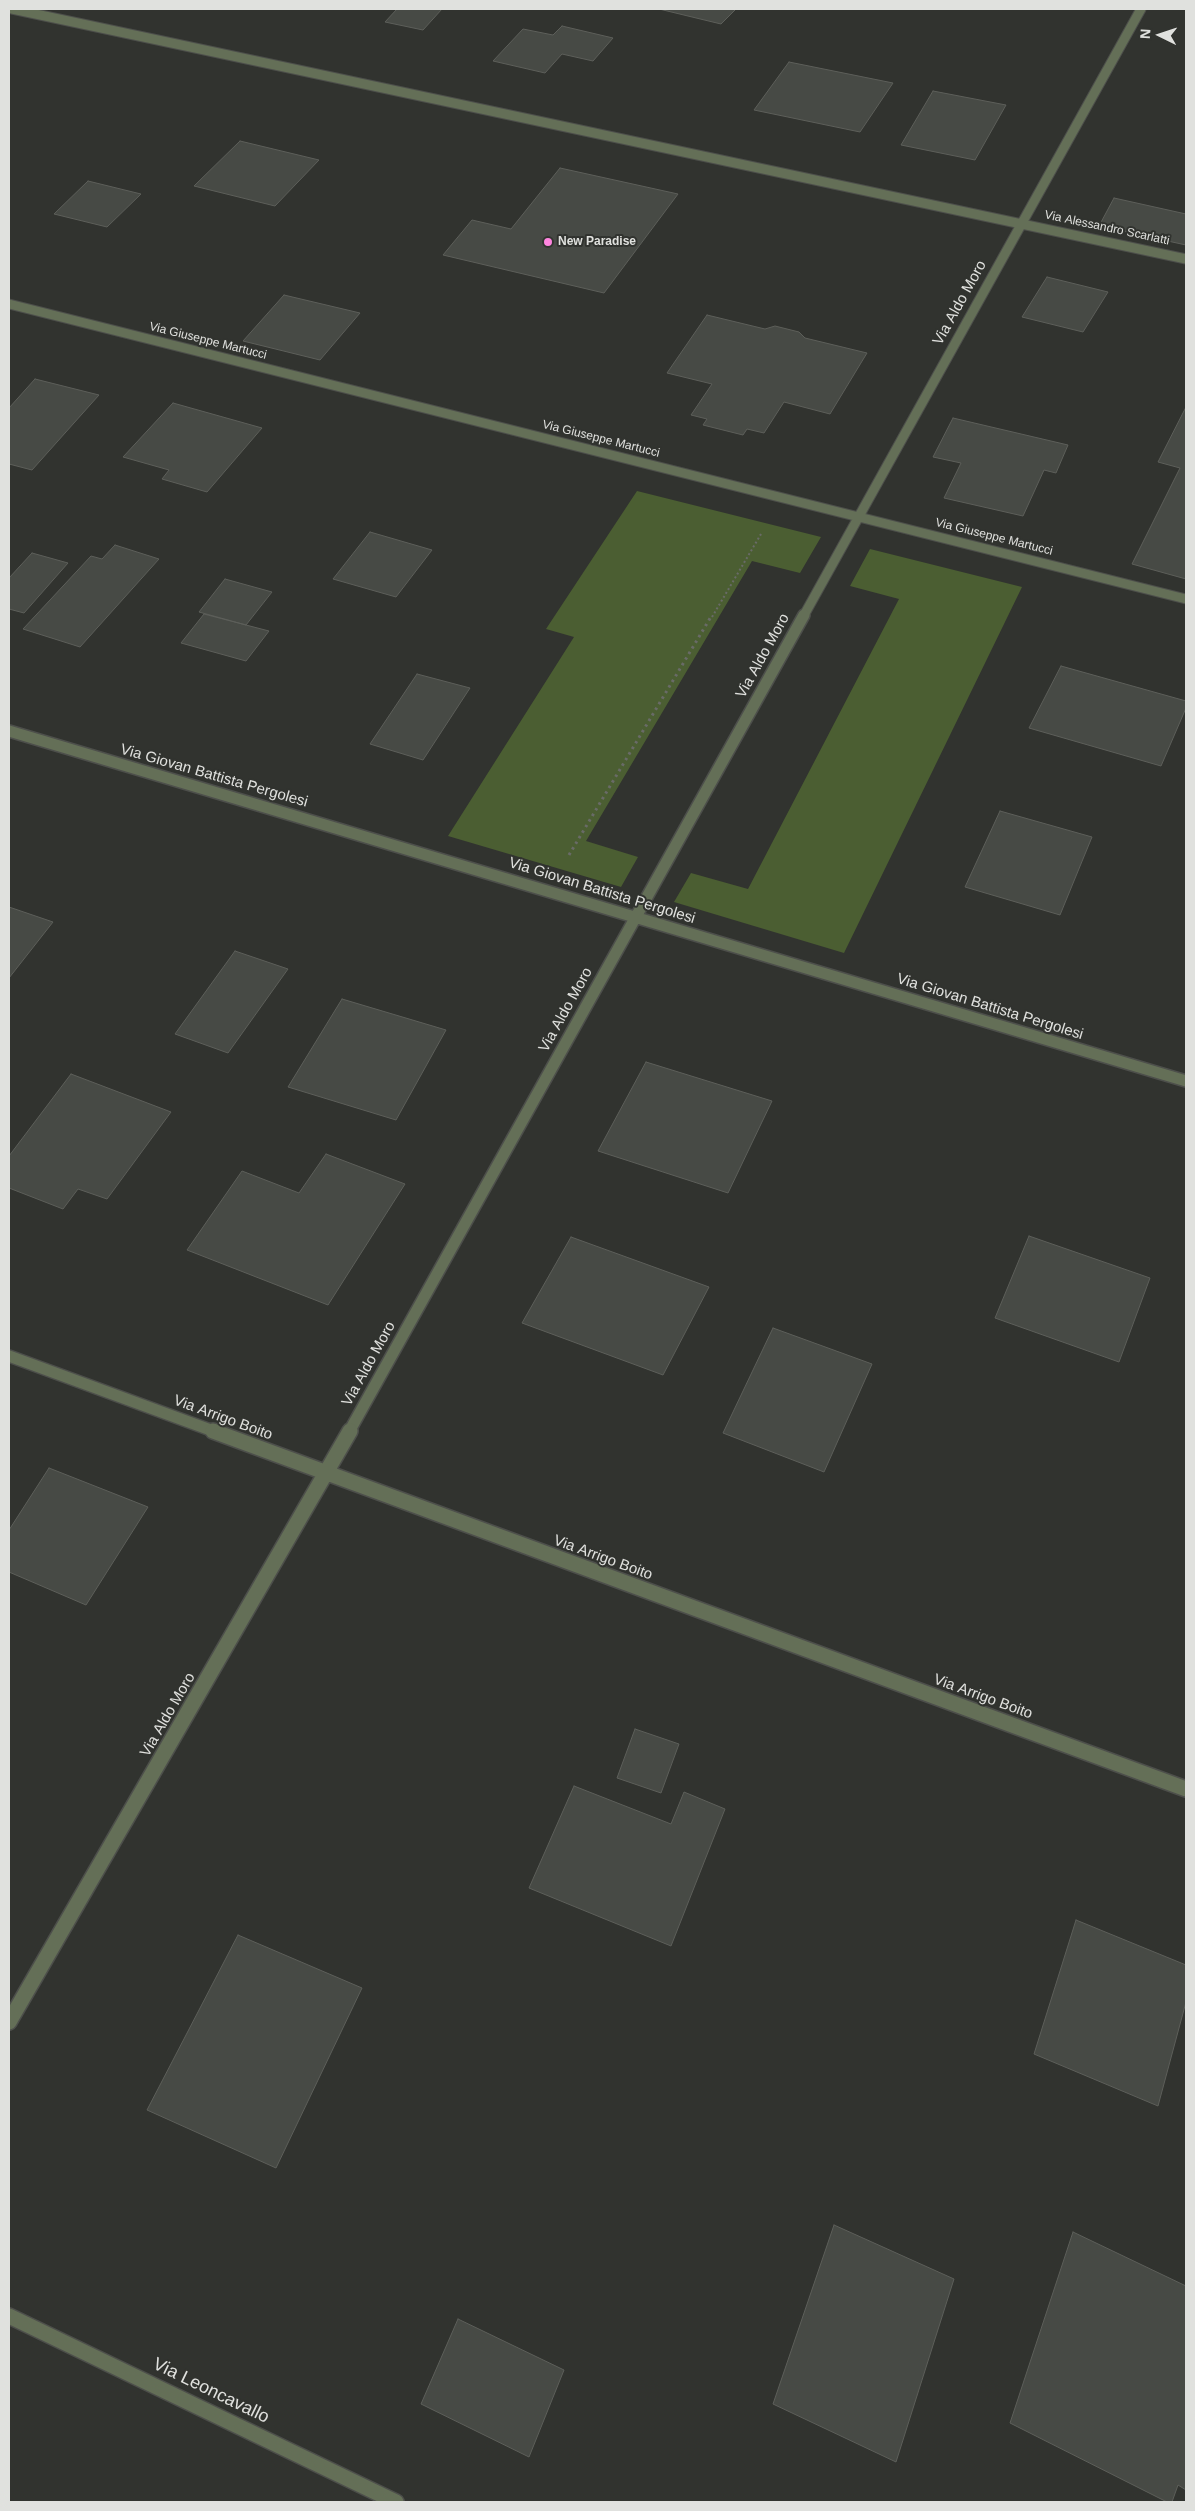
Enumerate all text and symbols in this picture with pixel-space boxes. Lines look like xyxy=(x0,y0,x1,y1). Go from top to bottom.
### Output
north arrow xyxy=(1135,10,1185,60)
text: N xyxy=(1137,28,1153,40)
street label: Via Alessandro Scarlatti xyxy=(1043,208,1171,248)
place label: New Paradise xyxy=(558,235,636,249)
marker: New Paradise xyxy=(542,236,554,248)
street label: Via Aldo Moro xyxy=(929,258,991,348)
street label: Via Giuseppe Martucci xyxy=(148,319,268,363)
street label: Via Giuseppe Martucci xyxy=(541,417,661,461)
street label: Via Giuseppe Martucci xyxy=(934,515,1054,559)
street label: Via Aldo Moro xyxy=(732,611,794,701)
street label: Via Giovan Battista Pergolesi xyxy=(118,741,310,811)
street label: Via Giovan Battista Pergolesi xyxy=(507,854,697,928)
street label: Via Aldo Moro xyxy=(535,965,597,1055)
street label: Via Giovan Battista Pergolesi xyxy=(895,970,1085,1044)
street label: Via Aldo Moro xyxy=(338,1319,400,1409)
street label: Via Arrigo Boito xyxy=(171,1392,275,1444)
street label: Via Arrigo Boito xyxy=(551,1532,655,1584)
street label: Via Aldo Moro xyxy=(137,1670,199,1760)
street label: Via Arrigo Boito xyxy=(931,1671,1035,1723)
street label: Via Leoncavallo xyxy=(149,2354,273,2428)

